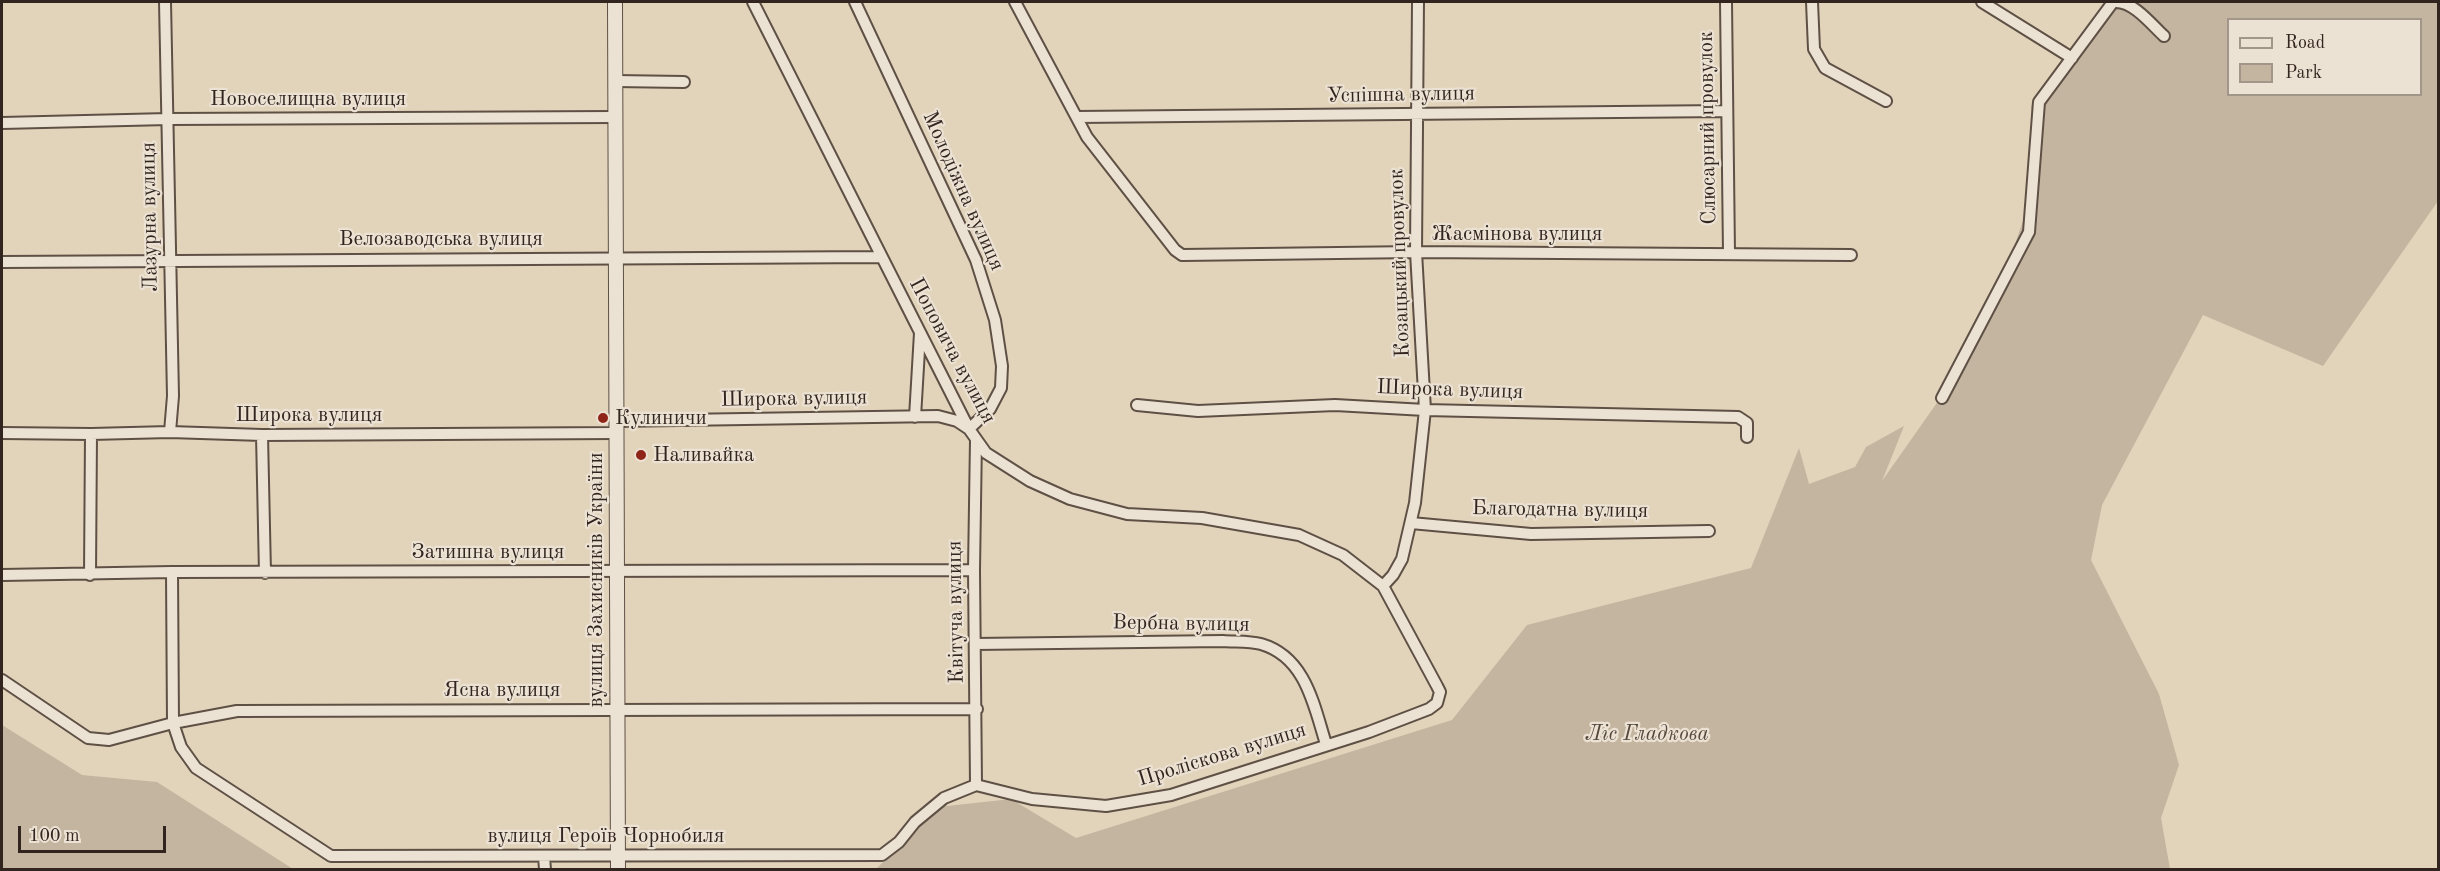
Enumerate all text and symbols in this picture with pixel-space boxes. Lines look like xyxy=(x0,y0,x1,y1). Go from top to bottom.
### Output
legend xyxy=(2227,18,2422,96)
street label: Слюсарний провулок xyxy=(1694,31,1722,225)
text: Road xyxy=(2285,34,2325,52)
text: Park xyxy=(2285,64,2322,82)
street label: Успішна вулиця xyxy=(1327,81,1475,109)
street label: Новоселищна вулиця xyxy=(210,86,406,112)
street label: Молодіжна вулиця xyxy=(917,108,1009,274)
street label: Лазурна вулиця xyxy=(136,142,164,292)
street label: Козацький провулок xyxy=(1384,168,1416,358)
street label: Жасмінова вулиця xyxy=(1431,221,1603,247)
street label: Велозаводська вулиця xyxy=(339,226,543,252)
street label: Поповича вулиця xyxy=(903,274,1001,428)
street label: Широка вулиця xyxy=(1376,375,1524,405)
street label: Широка вулиця xyxy=(720,385,868,413)
street label: Широка вулиця xyxy=(236,402,382,428)
place label: Кулиничи xyxy=(615,405,707,431)
marker: Кулиничи xyxy=(596,411,610,425)
place label: Наливайка xyxy=(653,442,754,468)
marker: Наливайка xyxy=(634,448,648,462)
street label: вулиця Захисників України xyxy=(583,453,609,707)
street label: Благодатна вулиця xyxy=(1472,496,1648,524)
street label: Затишна вулиця xyxy=(412,539,564,565)
street label: Квітуча вулиця xyxy=(942,540,970,684)
street label: Вербна вулиця xyxy=(1112,610,1250,638)
street label: Ясна вулиця xyxy=(443,677,561,703)
street label: Проліскова вулиця xyxy=(1135,717,1309,793)
park label: Ліс Гладкова xyxy=(1585,721,1709,747)
scale bar xyxy=(21,814,170,852)
street label: вулиця Героїв Чорнобиля xyxy=(487,823,725,849)
text: 100 m xyxy=(29,827,80,845)

